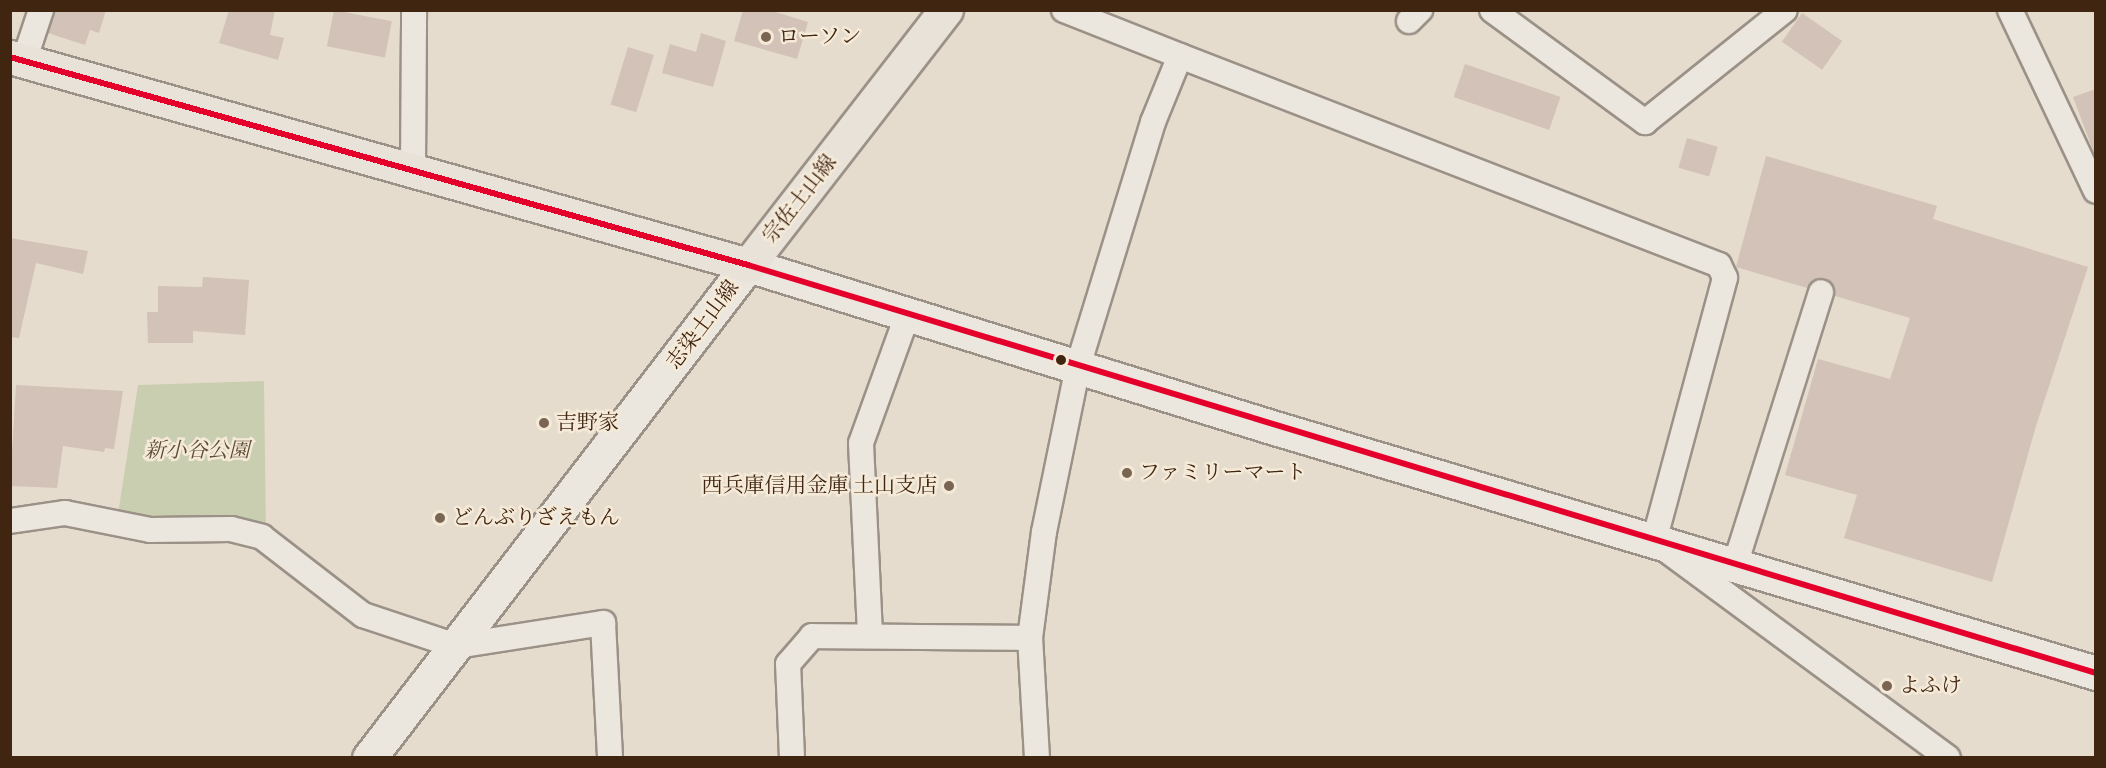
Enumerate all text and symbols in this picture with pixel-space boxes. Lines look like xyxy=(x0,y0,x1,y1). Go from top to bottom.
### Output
place label: ローソン xyxy=(778,24,862,50)
marker: ローソン xyxy=(759,30,773,44)
street label: 宗佐土山線 xyxy=(758,150,842,248)
street label: 志染土山線 xyxy=(661,275,745,375)
unlabelled marker xyxy=(1055,354,1067,366)
place label: 吉野家 xyxy=(556,410,619,436)
marker: 吉野家 xyxy=(537,416,551,430)
park label: 新小谷公園 xyxy=(145,438,249,464)
place label: ファミリーマート xyxy=(1139,460,1307,486)
marker: ファミリーマート xyxy=(1120,466,1134,480)
place label: 西兵庫信用金庫 土山支店 xyxy=(702,473,937,499)
marker: 西兵庫信用金庫 土山支店 xyxy=(942,479,956,493)
place label: どんぶりざえもん xyxy=(452,505,620,531)
marker: どんぶりざえもん xyxy=(433,511,447,525)
place label: よふけ xyxy=(1899,673,1962,699)
marker: よふけ xyxy=(1880,679,1894,693)

